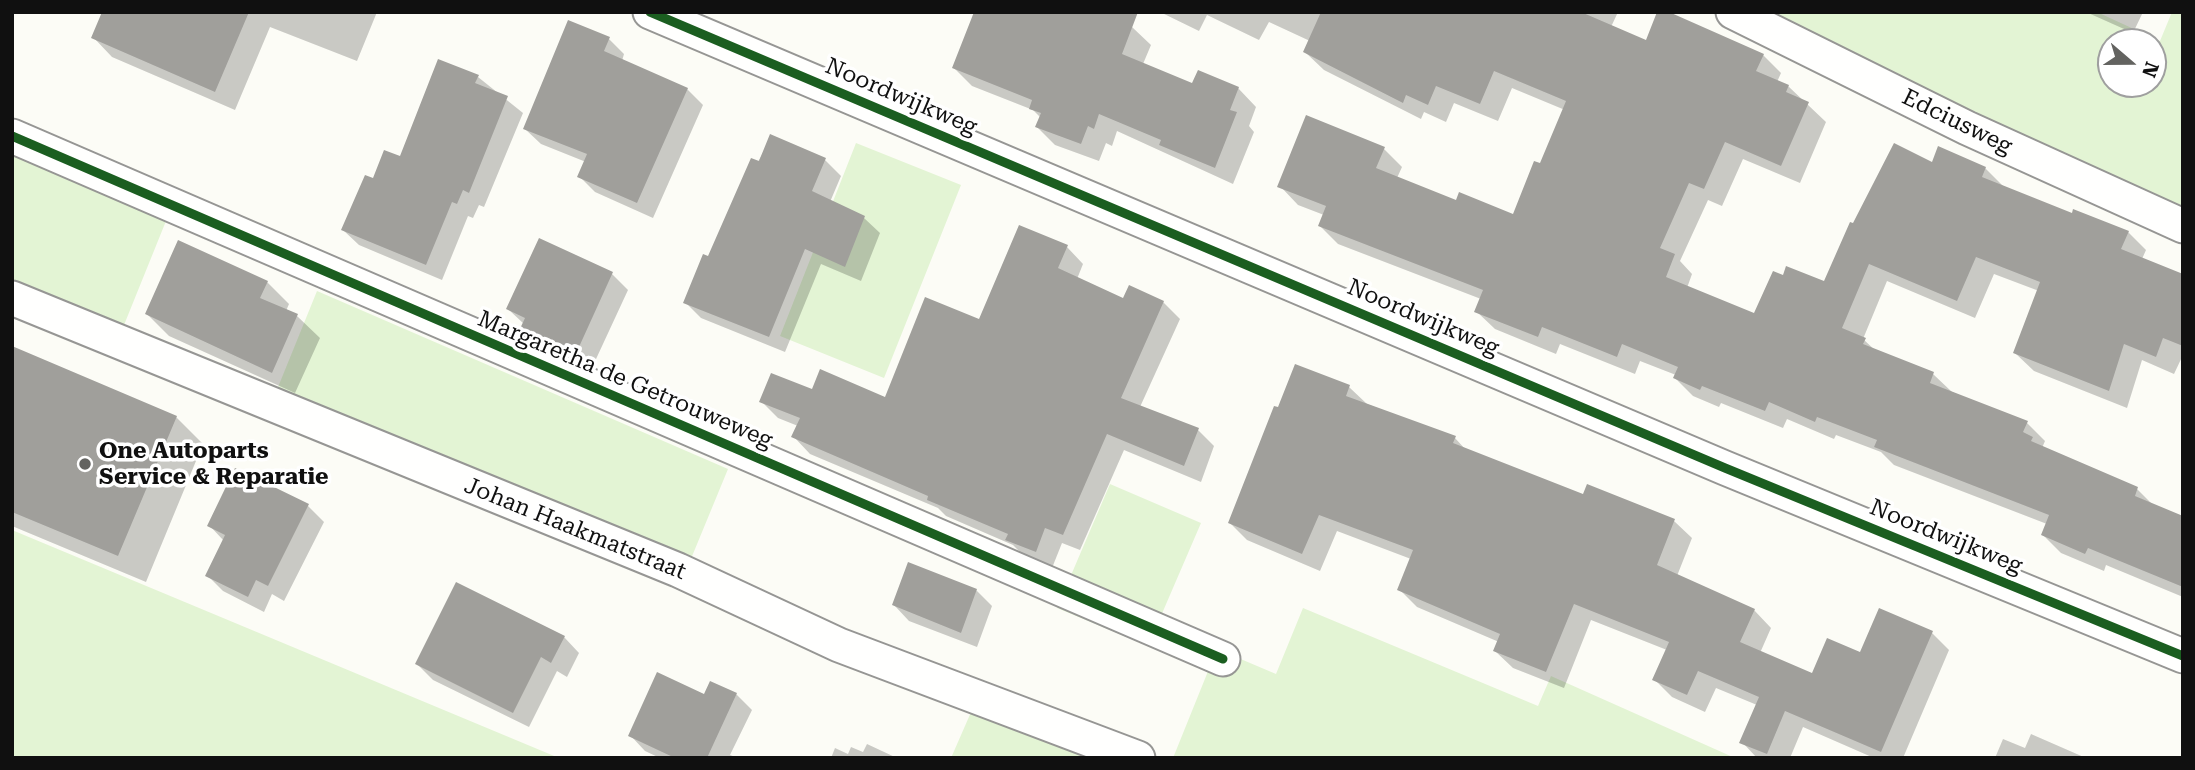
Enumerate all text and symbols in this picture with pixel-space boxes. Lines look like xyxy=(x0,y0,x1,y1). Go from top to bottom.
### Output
north arrow xyxy=(2097,28,2167,98)
street label: Noordwijkweg xyxy=(821,53,981,141)
text: N xyxy=(2137,59,2164,80)
street label: Edciusweg xyxy=(1897,83,2017,161)
street label: Noordwijkweg xyxy=(1343,274,1503,362)
street label: Margaretha de Getrouweweg xyxy=(473,305,777,455)
place label: One Autoparts Service & Reparatie xyxy=(99,437,329,491)
marker: One Autoparts Service & Reparatie xyxy=(77,456,93,472)
street label: Johan Haakmatstraat xyxy=(460,472,690,586)
street label: Noordwijkweg xyxy=(1866,494,2026,580)

